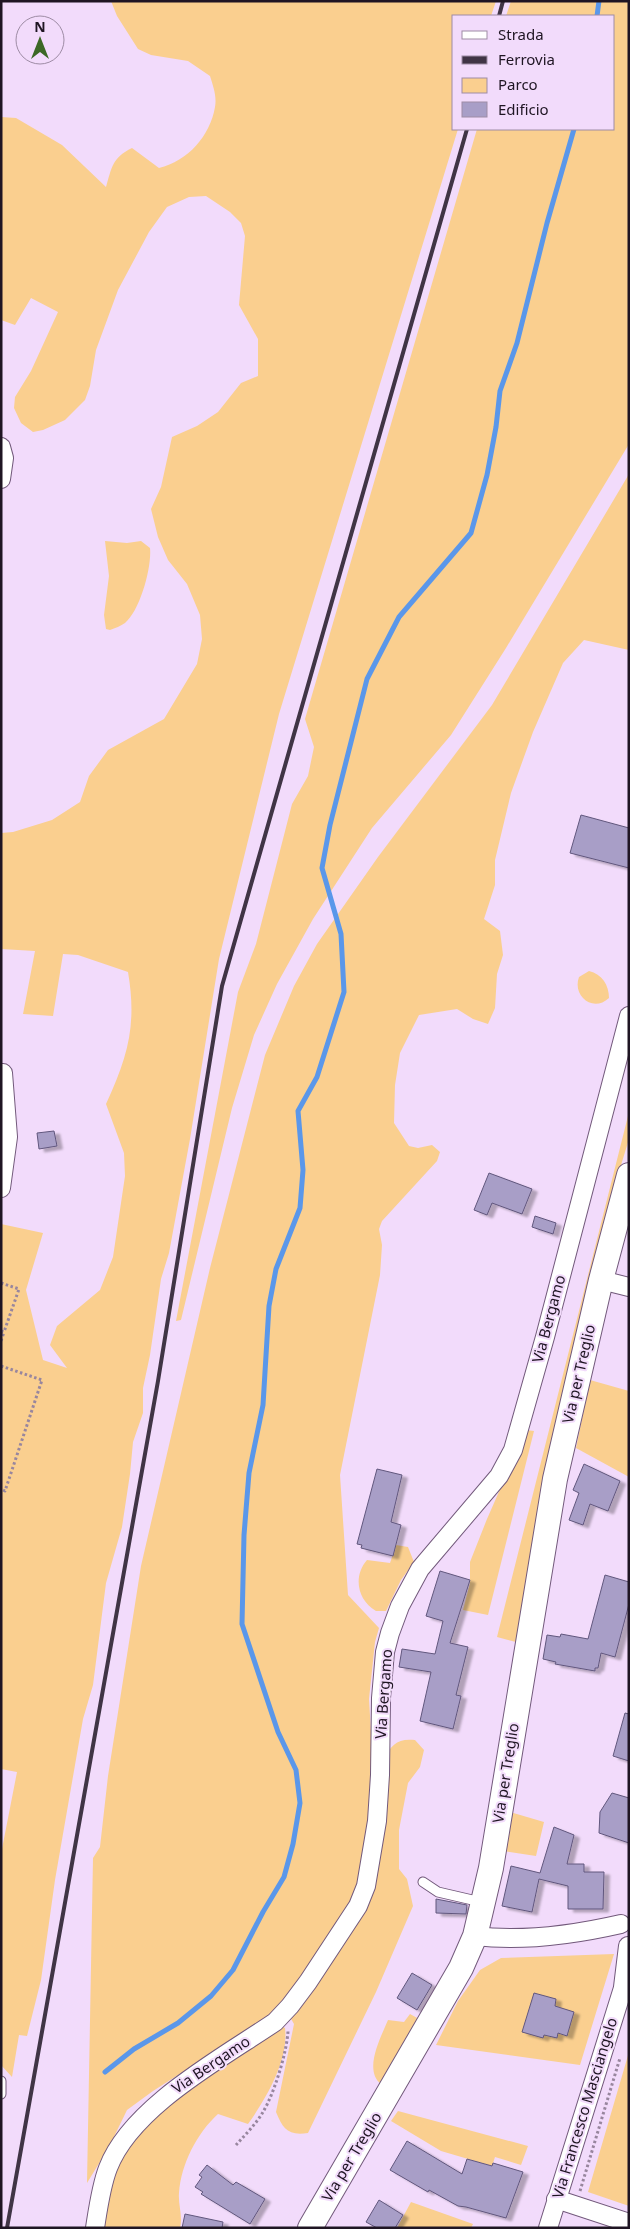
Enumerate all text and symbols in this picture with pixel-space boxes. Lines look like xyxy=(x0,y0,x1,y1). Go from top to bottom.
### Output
north arrow xyxy=(15,15,65,65)
legend xyxy=(452,15,615,130)
text: N xyxy=(34,17,46,36)
text: Strada xyxy=(498,24,544,44)
text: Ferrovia xyxy=(498,49,555,69)
text: Parco xyxy=(498,74,538,94)
text: Edificio xyxy=(498,99,549,119)
street label: Via Bergamo xyxy=(527,1273,569,1365)
street label: Via per Treglio xyxy=(557,1322,599,1425)
street label: Via Bergamo xyxy=(370,1648,396,1740)
street label: Via per Treglio xyxy=(487,1721,523,1824)
street label: Via Francesco Masciangelo xyxy=(547,2015,621,2201)
street label: Via Bergamo xyxy=(167,2031,253,2098)
street label: Via per Treglio xyxy=(317,2108,386,2205)

